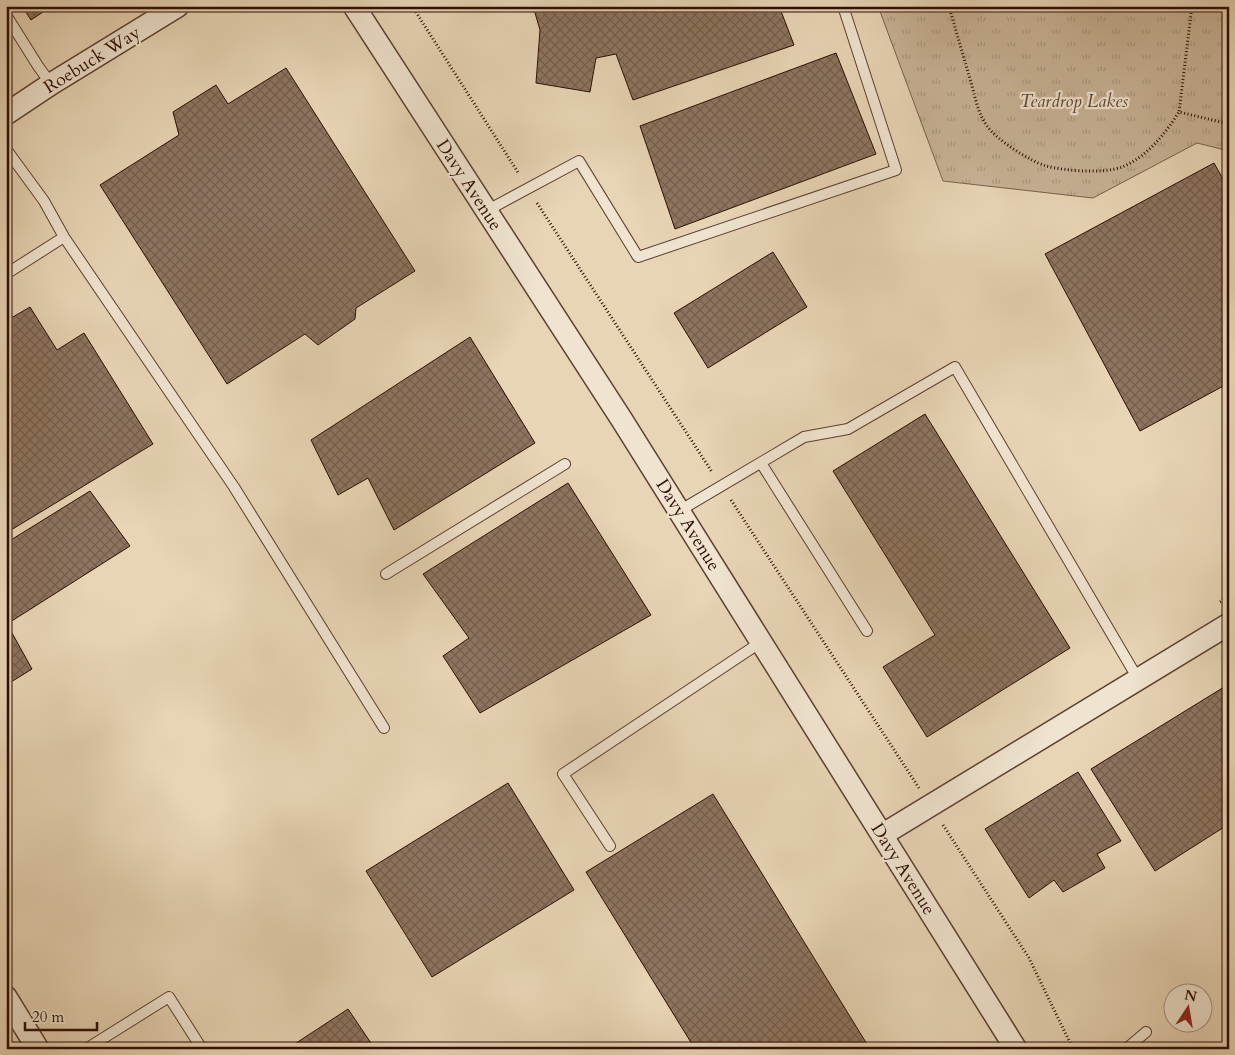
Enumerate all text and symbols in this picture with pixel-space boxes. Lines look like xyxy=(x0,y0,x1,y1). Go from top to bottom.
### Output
street label: Roebuck Way xyxy=(39,20,146,100)
park label: Teardrop Lakes xyxy=(1020,89,1128,114)
street label: Davy Avenue xyxy=(430,134,508,236)
street label: Davy Avenue xyxy=(650,474,726,576)
street label: Davy Avenue xyxy=(865,818,941,920)
north arrow xyxy=(1162,982,1212,1032)
text: N xyxy=(1183,985,1199,1006)
scale bar xyxy=(25,1000,98,1032)
text: 20 m xyxy=(32,1007,64,1027)

